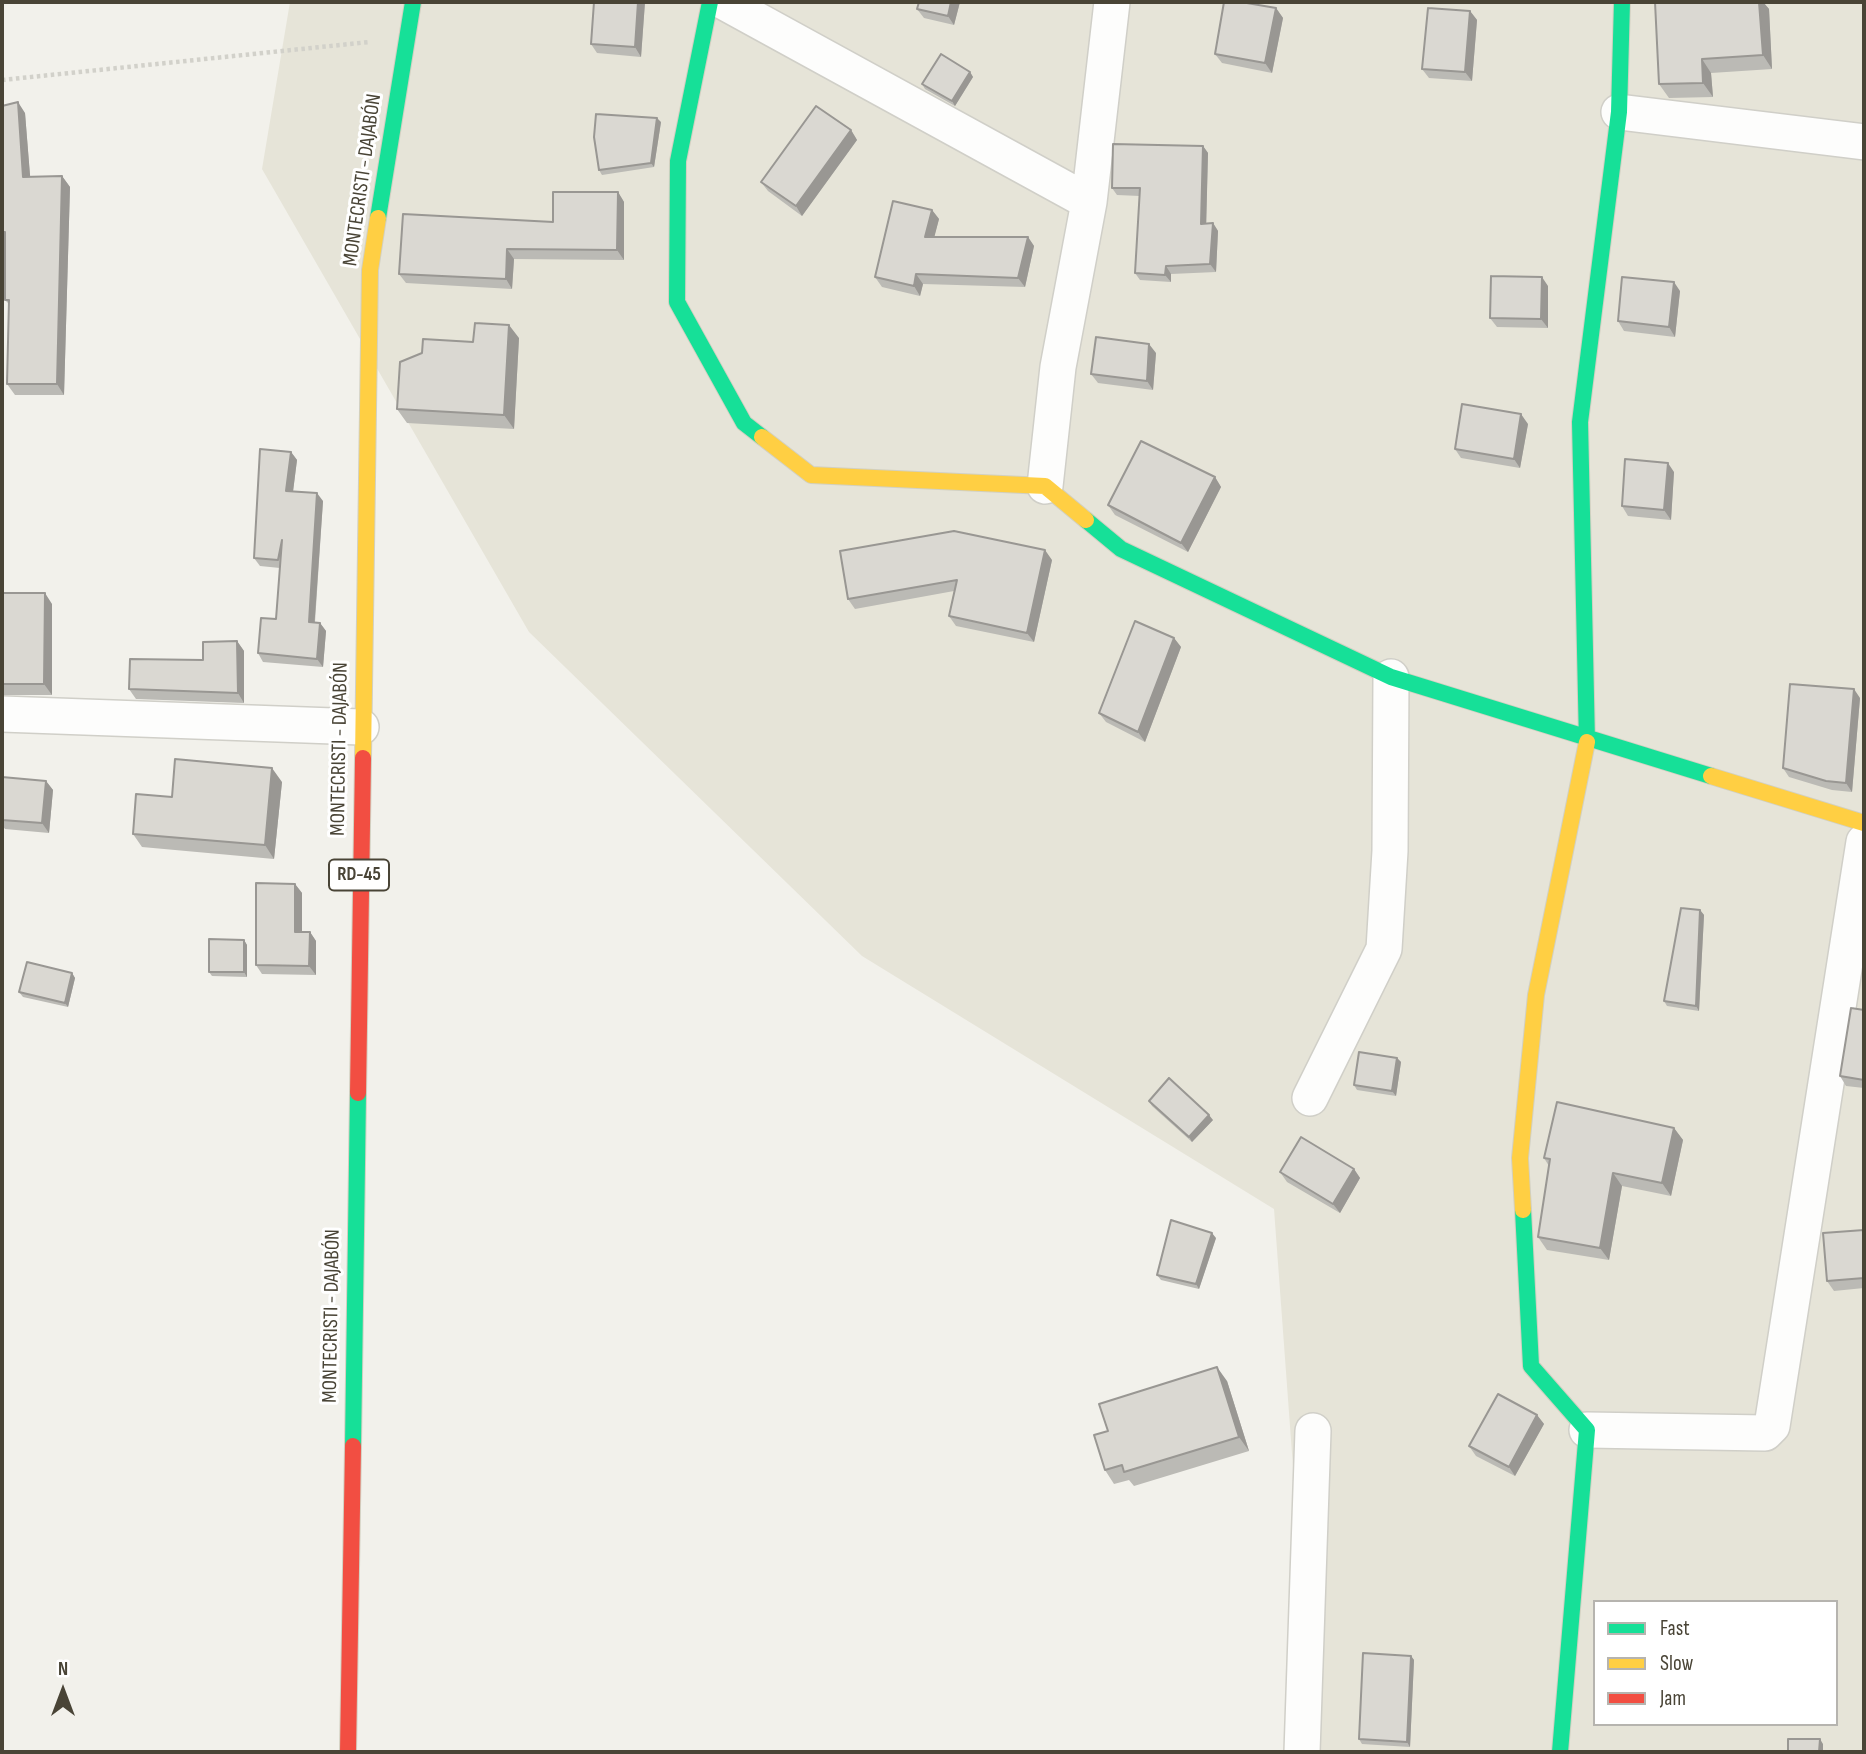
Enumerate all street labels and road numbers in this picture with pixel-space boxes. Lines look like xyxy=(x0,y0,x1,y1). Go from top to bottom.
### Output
street label: MONTECRISTI - DAJABÓN xyxy=(338,92,388,268)
street label: MONTECRISTI - DAJABÓN xyxy=(326,662,354,836)
road number: RD-45 xyxy=(329,860,389,890)
street label: MONTECRISTI - DAJABÓN xyxy=(318,1229,346,1403)

